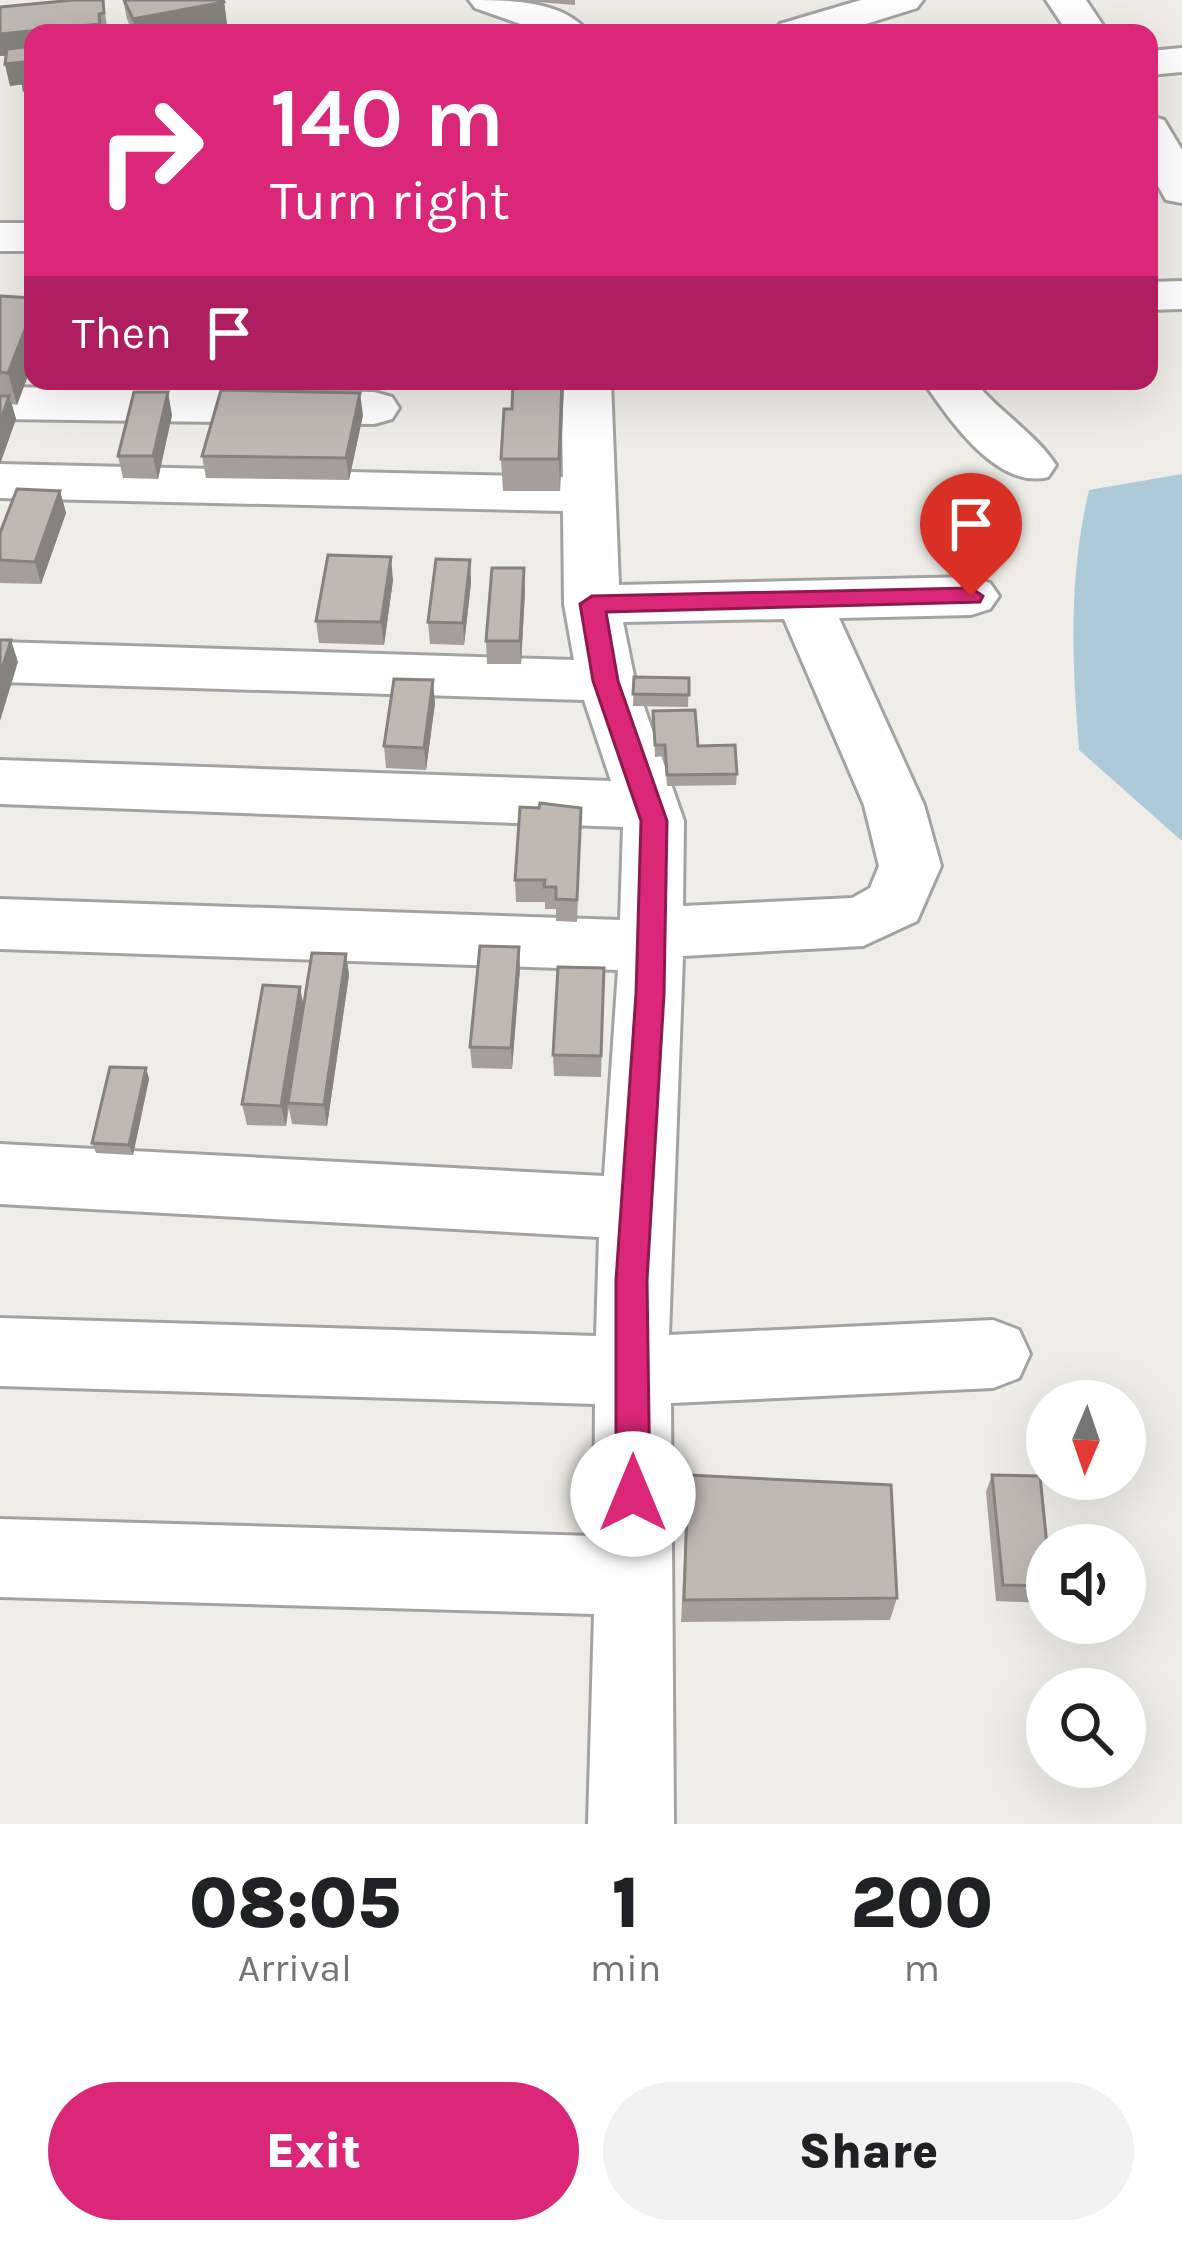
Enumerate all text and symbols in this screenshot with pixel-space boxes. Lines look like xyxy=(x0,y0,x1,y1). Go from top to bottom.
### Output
text: 140 m xyxy=(270,69,504,167)
icon: right xyxy=(72,72,228,228)
text: Turn right xyxy=(270,169,510,233)
icon: arrive xyxy=(196,300,262,366)
text: Then xyxy=(72,307,172,359)
pin xyxy=(920,473,1022,596)
icon: arrive xyxy=(938,491,1004,557)
north arrow xyxy=(1026,1380,1146,1500)
map controls xyxy=(1026,1380,1146,1788)
position arrow xyxy=(570,1431,696,1557)
button: sound xyxy=(1026,1524,1146,1644)
button: search xyxy=(1026,1668,1146,1788)
text: 08:05 xyxy=(189,1861,401,1945)
text: 1 xyxy=(612,1861,639,1945)
text: 200 xyxy=(850,1861,993,1945)
text: Arrival xyxy=(238,1945,352,1991)
text: min xyxy=(590,1945,661,1991)
text: m xyxy=(903,1945,940,1991)
button: Exit xyxy=(48,2082,579,2220)
button: Share xyxy=(603,2082,1134,2220)

